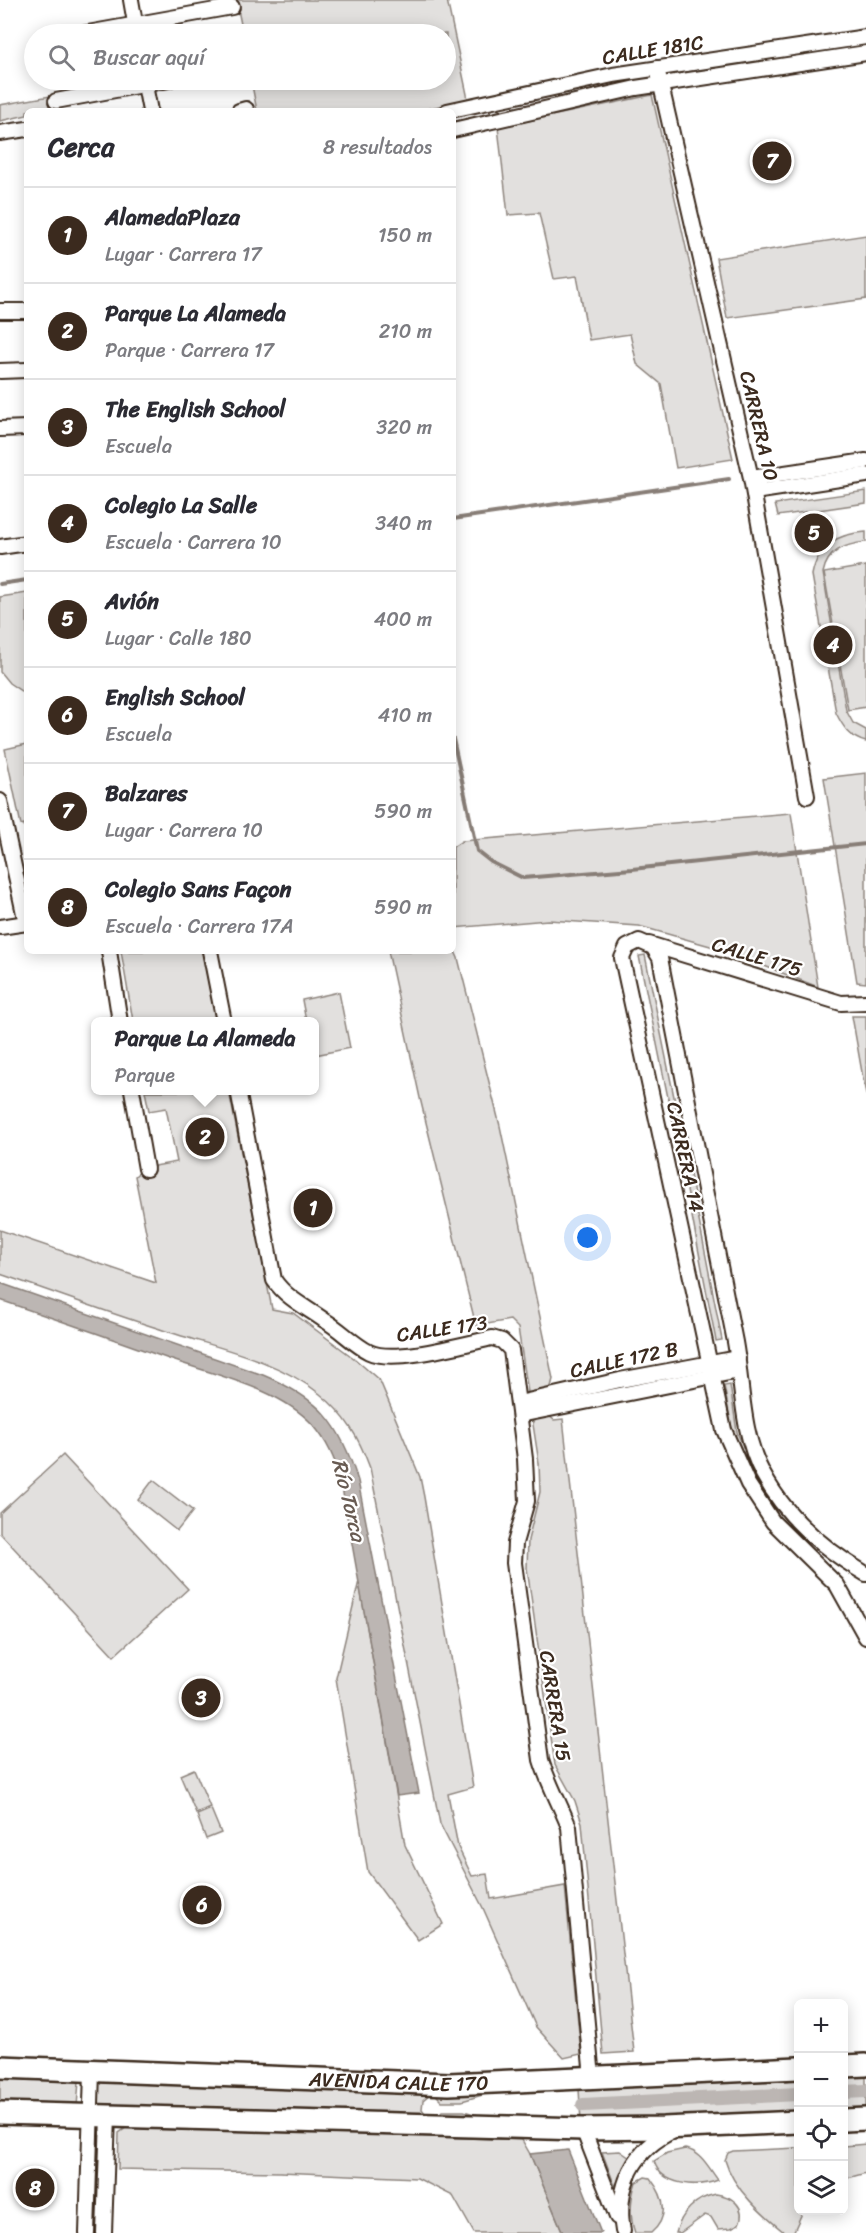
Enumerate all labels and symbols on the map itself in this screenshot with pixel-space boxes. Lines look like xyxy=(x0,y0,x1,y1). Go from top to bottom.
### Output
street label: CALLE 181C xyxy=(600,25,707,75)
pin: 7 xyxy=(752,138,792,184)
street label: CARRERA 10 xyxy=(729,367,789,485)
pin: 5 xyxy=(794,510,834,556)
pin: 4 xyxy=(814,622,852,668)
street label: CALLE 175 xyxy=(708,927,806,987)
street label: CARRERA 14 xyxy=(656,1098,714,1216)
pin: 2 xyxy=(186,1114,224,1160)
pin: 1 xyxy=(294,1186,332,1230)
your location xyxy=(573,1223,602,1252)
street label: CALLE 173 xyxy=(394,1305,490,1353)
street label: CALLE 172 B xyxy=(567,1331,682,1389)
water label: Río Torca xyxy=(320,1455,378,1548)
street label: CARRERA 15 xyxy=(529,1648,581,1764)
pin: 3 xyxy=(182,1676,220,1720)
pin: 6 xyxy=(182,1882,222,1928)
street label: AVENIDA CALLE 170 xyxy=(307,2061,489,2102)
pin: 8 xyxy=(15,2166,54,2210)

